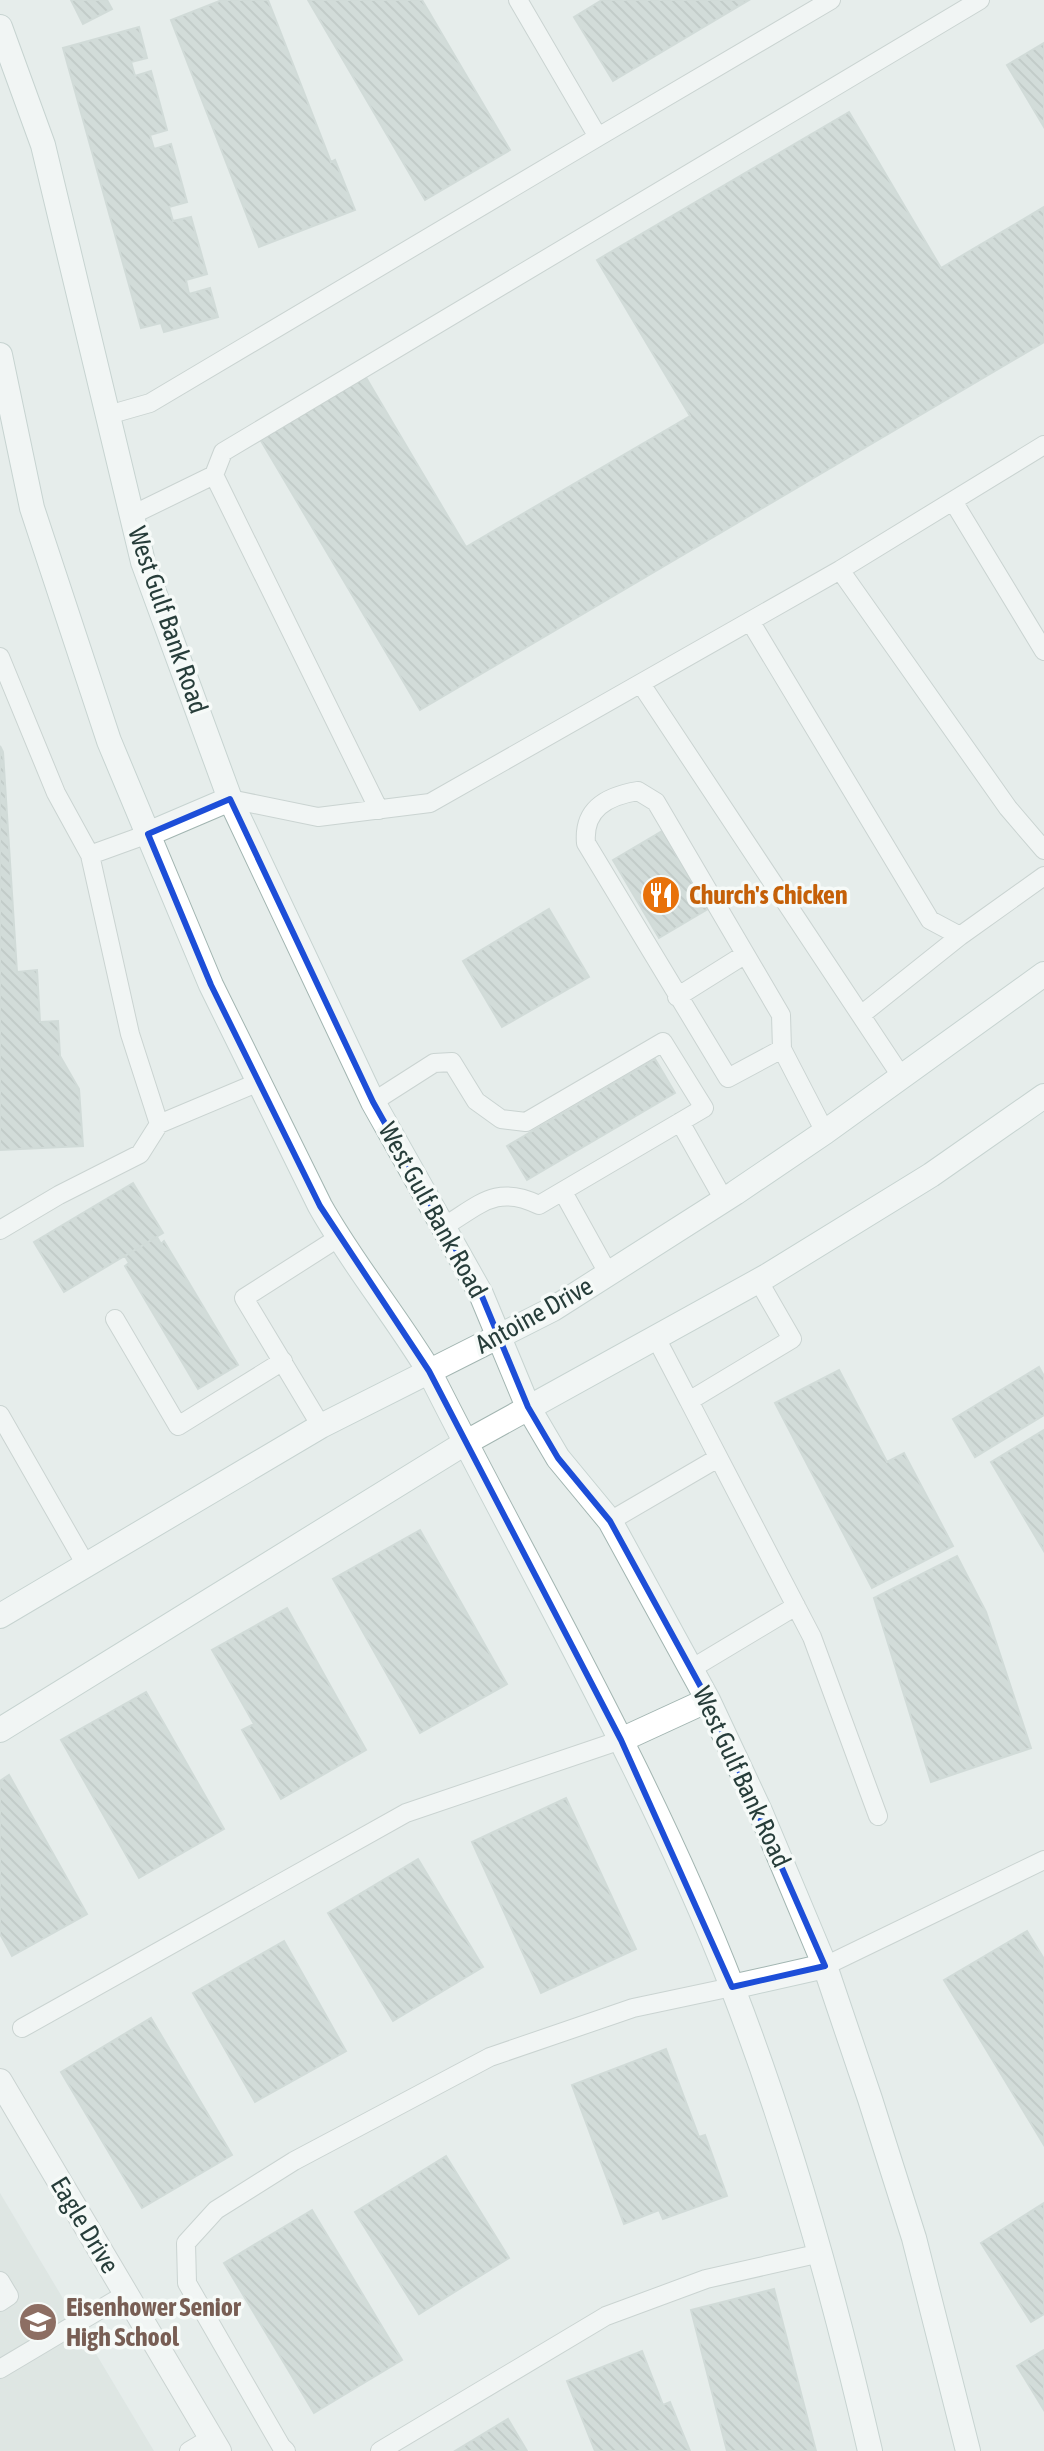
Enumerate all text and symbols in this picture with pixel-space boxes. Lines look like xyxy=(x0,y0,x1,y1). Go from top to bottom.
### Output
street label: West Gulf Bank Road xyxy=(122,523,214,717)
restaurant icon: Church's Chicken xyxy=(640,874,682,916)
place label: Church's Chicken xyxy=(689,880,848,910)
street label: West Gulf Bank Road xyxy=(372,1117,494,1303)
street label: Antoine Drive xyxy=(470,1271,598,1359)
street label: West Gulf Bank Road xyxy=(687,1682,797,1872)
street label: Eagle Drive xyxy=(45,2171,125,2279)
place label: Eisenhower Senior High School xyxy=(66,2292,242,2352)
school or university icon: Eisenhower Senior High School xyxy=(17,2301,59,2343)

